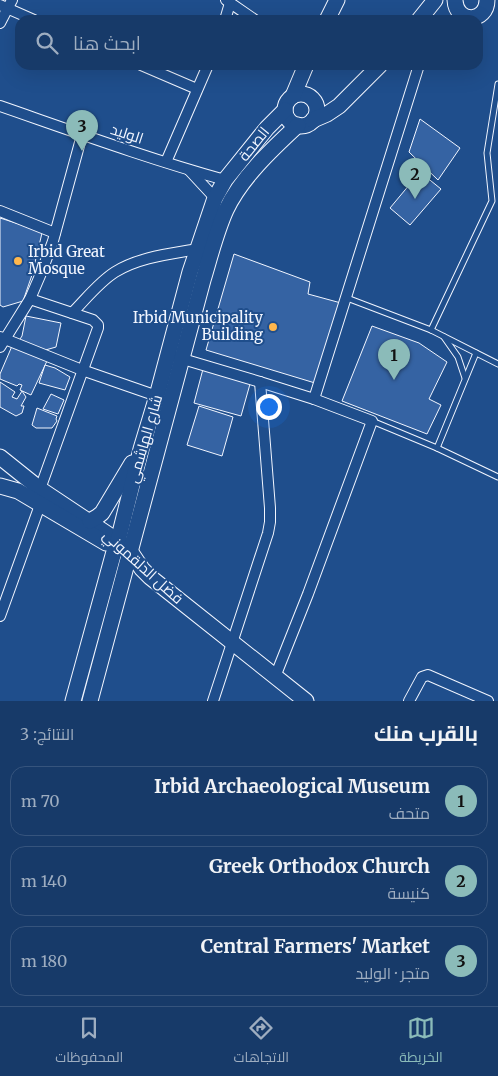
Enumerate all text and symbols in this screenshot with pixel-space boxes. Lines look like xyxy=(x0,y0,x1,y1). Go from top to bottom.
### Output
search box xyxy=(15,15,483,70)
icon: search xyxy=(33,29,61,57)
text: ابحث هنا xyxy=(73,31,141,55)
pin: 3 xyxy=(66,110,98,151)
street label: الوليد xyxy=(108,119,146,148)
street label: الصحة xyxy=(234,123,273,165)
pin: 2 xyxy=(399,158,431,199)
place label: Irbid Great Mosque xyxy=(28,242,105,278)
marker: Irbid Great Mosque xyxy=(12,255,24,267)
place label: Irbid Municipality Building xyxy=(133,308,263,344)
marker: Irbid Municipality Building xyxy=(267,321,279,333)
pin: 1 xyxy=(378,339,410,380)
street label: شارع الهاشمي xyxy=(123,393,169,486)
your location xyxy=(256,394,282,420)
street label: فضل الدلقموني xyxy=(97,525,188,610)
text: بالقرب منك xyxy=(374,720,478,747)
text: النتائج: 3 xyxy=(20,724,74,744)
text: Irbid Archaeological Museum xyxy=(154,774,430,798)
text: 70 m xyxy=(21,791,60,811)
text: 1 xyxy=(457,791,465,811)
text: متحف xyxy=(388,803,430,823)
text: Greek Orthodox Church xyxy=(209,854,430,878)
text: 140 m xyxy=(21,871,67,891)
text: 2 xyxy=(456,871,466,891)
text: كنيسة xyxy=(388,883,430,903)
text: Central Farmers' Market xyxy=(201,934,430,958)
text: 180 m xyxy=(21,951,67,971)
text: 3 xyxy=(456,951,466,971)
text: متجر · الوليد xyxy=(356,963,430,983)
tab: المحفوظات xyxy=(55,1014,123,1070)
tab: الاتجاهات xyxy=(234,1014,289,1070)
tab: الخريطة xyxy=(399,1014,443,1070)

